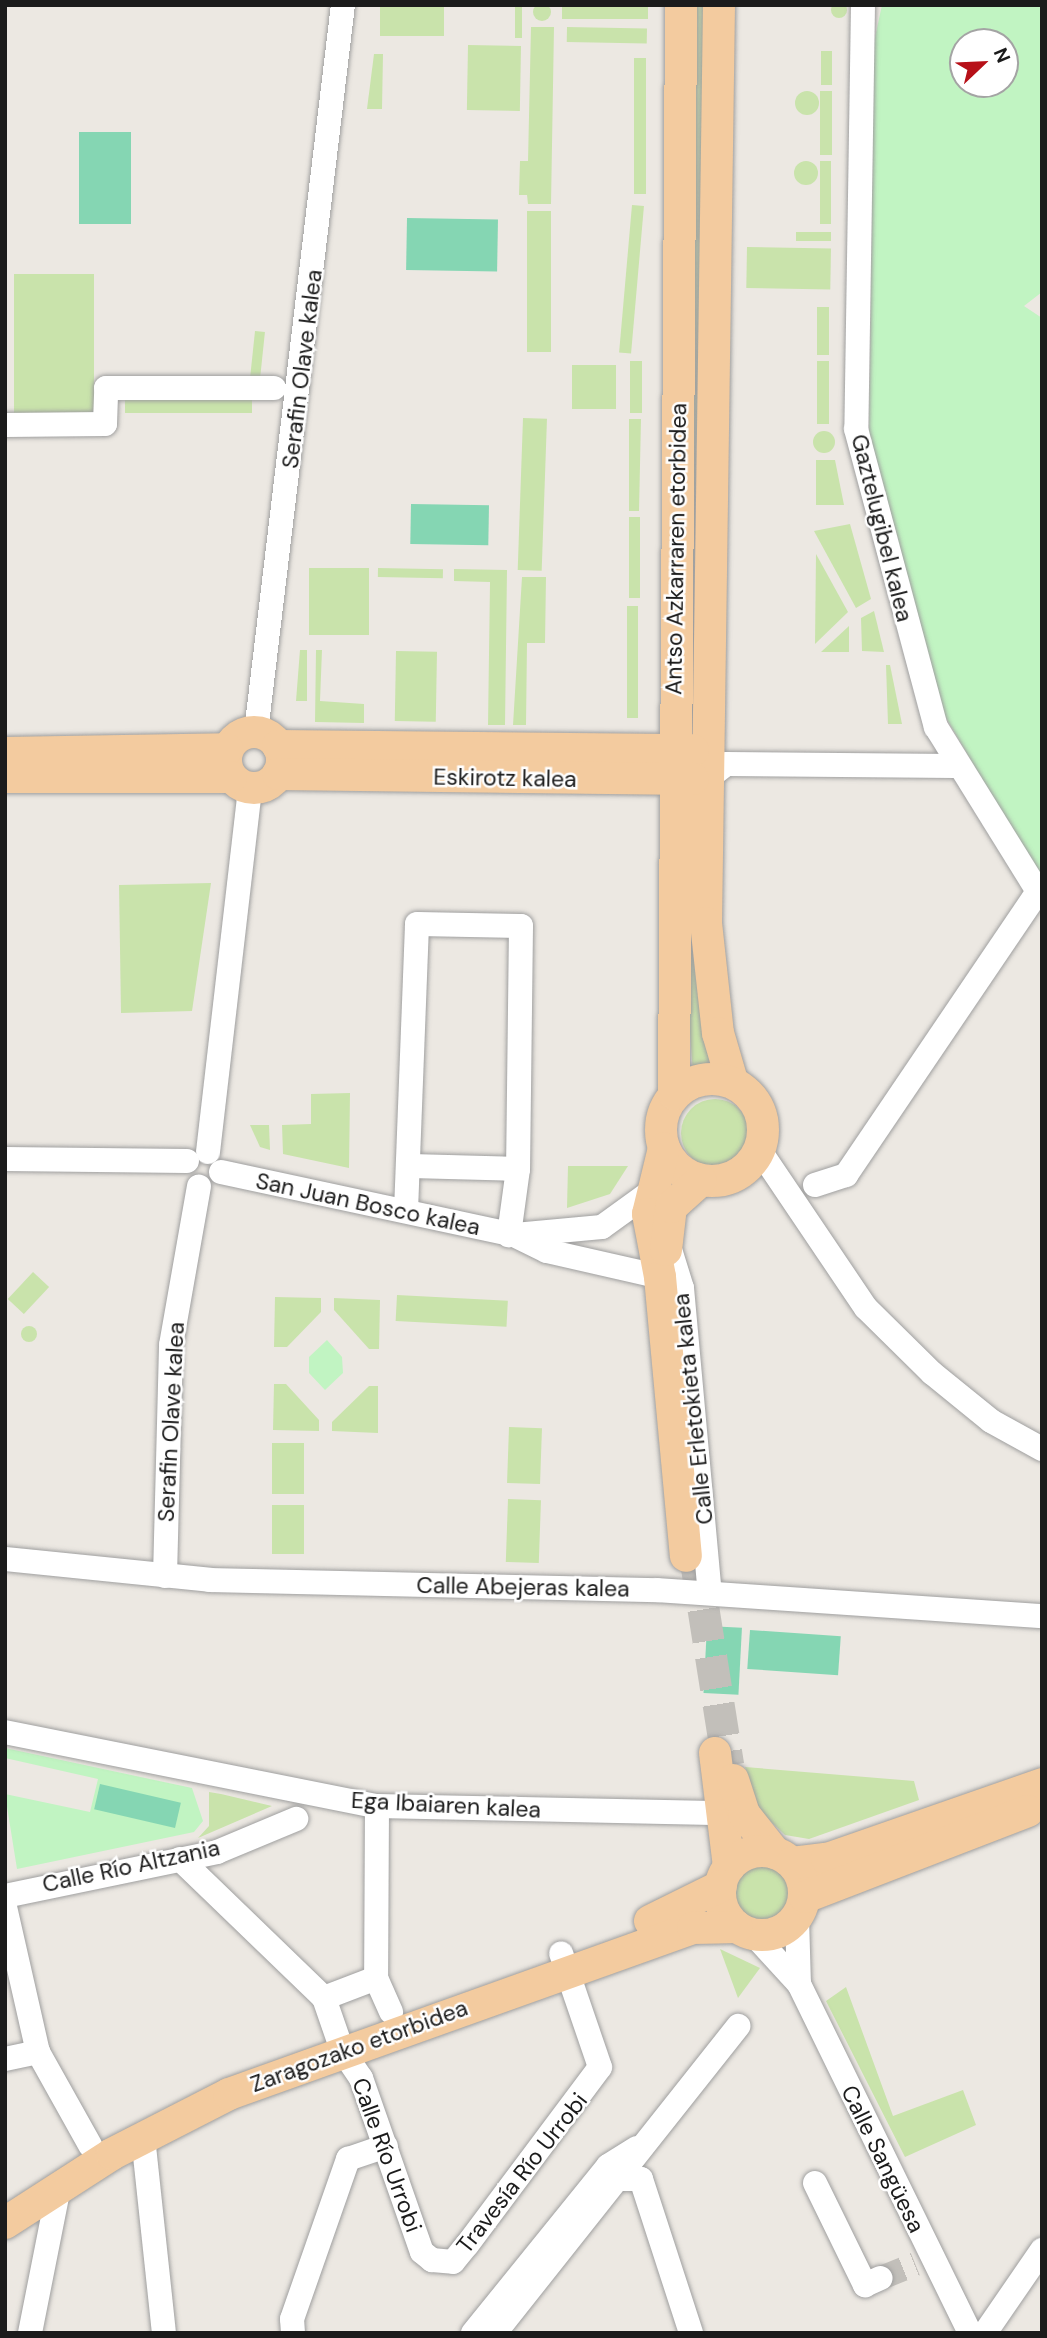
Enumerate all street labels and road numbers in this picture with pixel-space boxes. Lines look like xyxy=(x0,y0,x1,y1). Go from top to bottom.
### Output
street label: Serafin Olave kalea xyxy=(276,268,328,470)
street label: Antso Azkarraren etorbidea xyxy=(660,403,692,695)
street label: Gaztelugibel kalea xyxy=(845,431,919,625)
street label: Eskirotz kalea xyxy=(433,763,577,793)
street label: San Juan Bosco kalea xyxy=(253,1167,483,1241)
street label: Calle Erletokieta kalea xyxy=(667,1292,719,1526)
street label: Serafin Olave kalea xyxy=(152,1321,190,1523)
street label: Calle Abejeras kalea xyxy=(416,1571,630,1603)
street label: Ega Ibaiaren kalea xyxy=(350,1786,542,1824)
street label: Calle Río Altzania xyxy=(40,1834,222,1898)
street label: Zaragozako etorbidea xyxy=(247,1994,471,2098)
street label: Calle Río Urrobi xyxy=(346,2074,428,2236)
street label: Calle Sangüesa xyxy=(835,2081,931,2237)
street label: Travesía Río Urrobi xyxy=(451,2087,593,2259)

